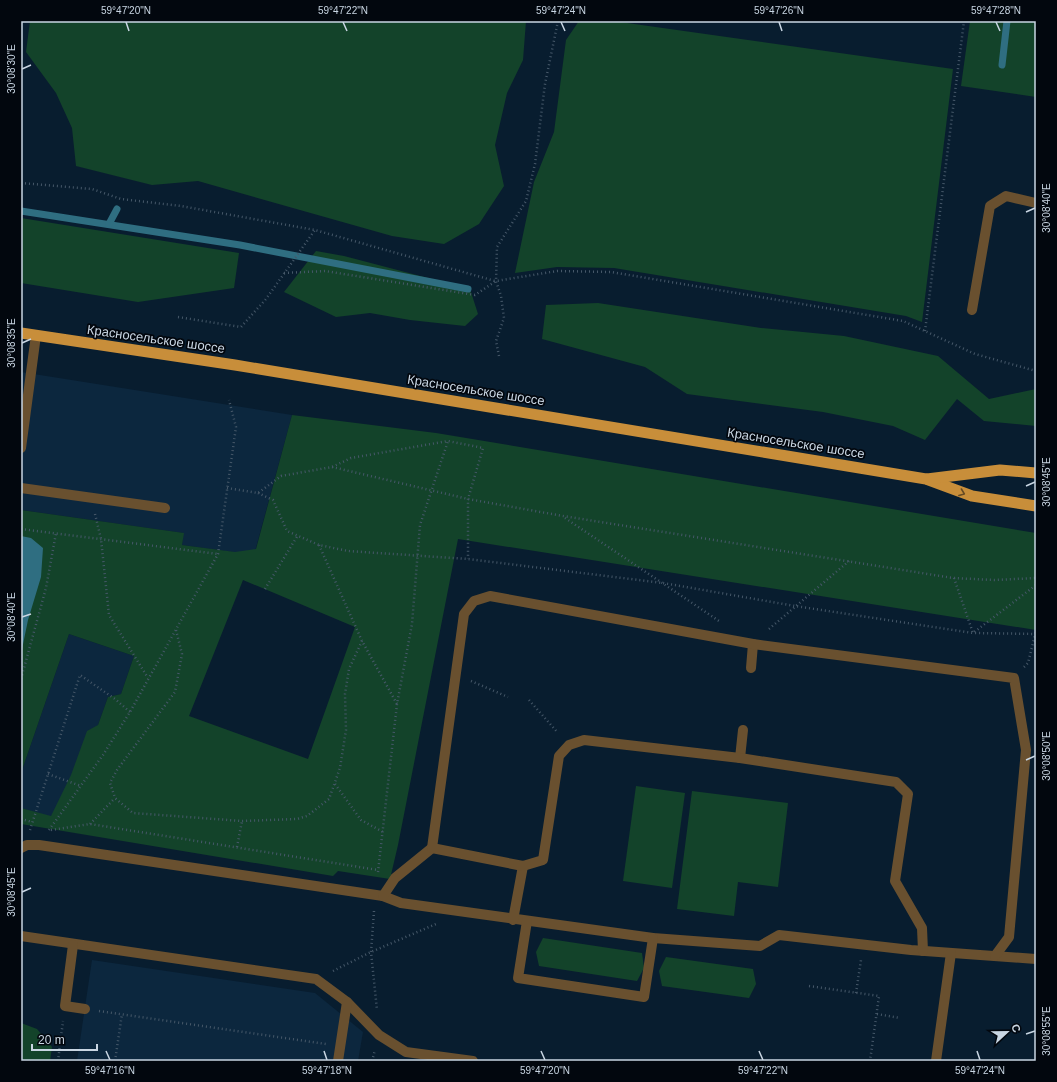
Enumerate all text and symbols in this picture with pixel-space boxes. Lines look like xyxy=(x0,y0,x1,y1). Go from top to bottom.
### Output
text: 59°47'20"N xyxy=(101,5,151,16)
text: 59°47'22"N xyxy=(318,5,368,16)
text: 59°47'24"N xyxy=(536,5,586,16)
text: 59°47'26"N xyxy=(754,5,804,16)
text: 59°47'28"N xyxy=(971,5,1021,16)
text: 30°08'30"E xyxy=(6,44,17,94)
text: 30°08'40"E xyxy=(1041,183,1052,233)
text: 30°08'35"E xyxy=(6,318,17,368)
street label: Красносельское шоссе xyxy=(86,322,226,356)
street label: Красносельское шоссе xyxy=(406,372,546,408)
street label: Красносельское шоссе xyxy=(726,425,866,461)
text: 30°08'45"E xyxy=(1041,457,1052,507)
one-way arrow xyxy=(959,488,966,496)
text: 30°08'40"E xyxy=(6,592,17,642)
text: 30°08'50"E xyxy=(1041,731,1052,781)
text: 30°08'45"E xyxy=(6,867,17,917)
text: 30°08'55"E xyxy=(1041,1006,1052,1056)
north arrow xyxy=(987,1012,1027,1052)
text: С xyxy=(1009,1022,1023,1034)
scale bar xyxy=(32,1026,97,1052)
text: 20 m xyxy=(38,1033,65,1047)
text: 59°47'16"N xyxy=(85,1065,135,1076)
text: 59°47'18"N xyxy=(302,1065,352,1076)
text: 59°47'20"N xyxy=(520,1065,570,1076)
text: 59°47'22"N xyxy=(738,1065,788,1076)
text: 59°47'24"N xyxy=(955,1065,1005,1076)

